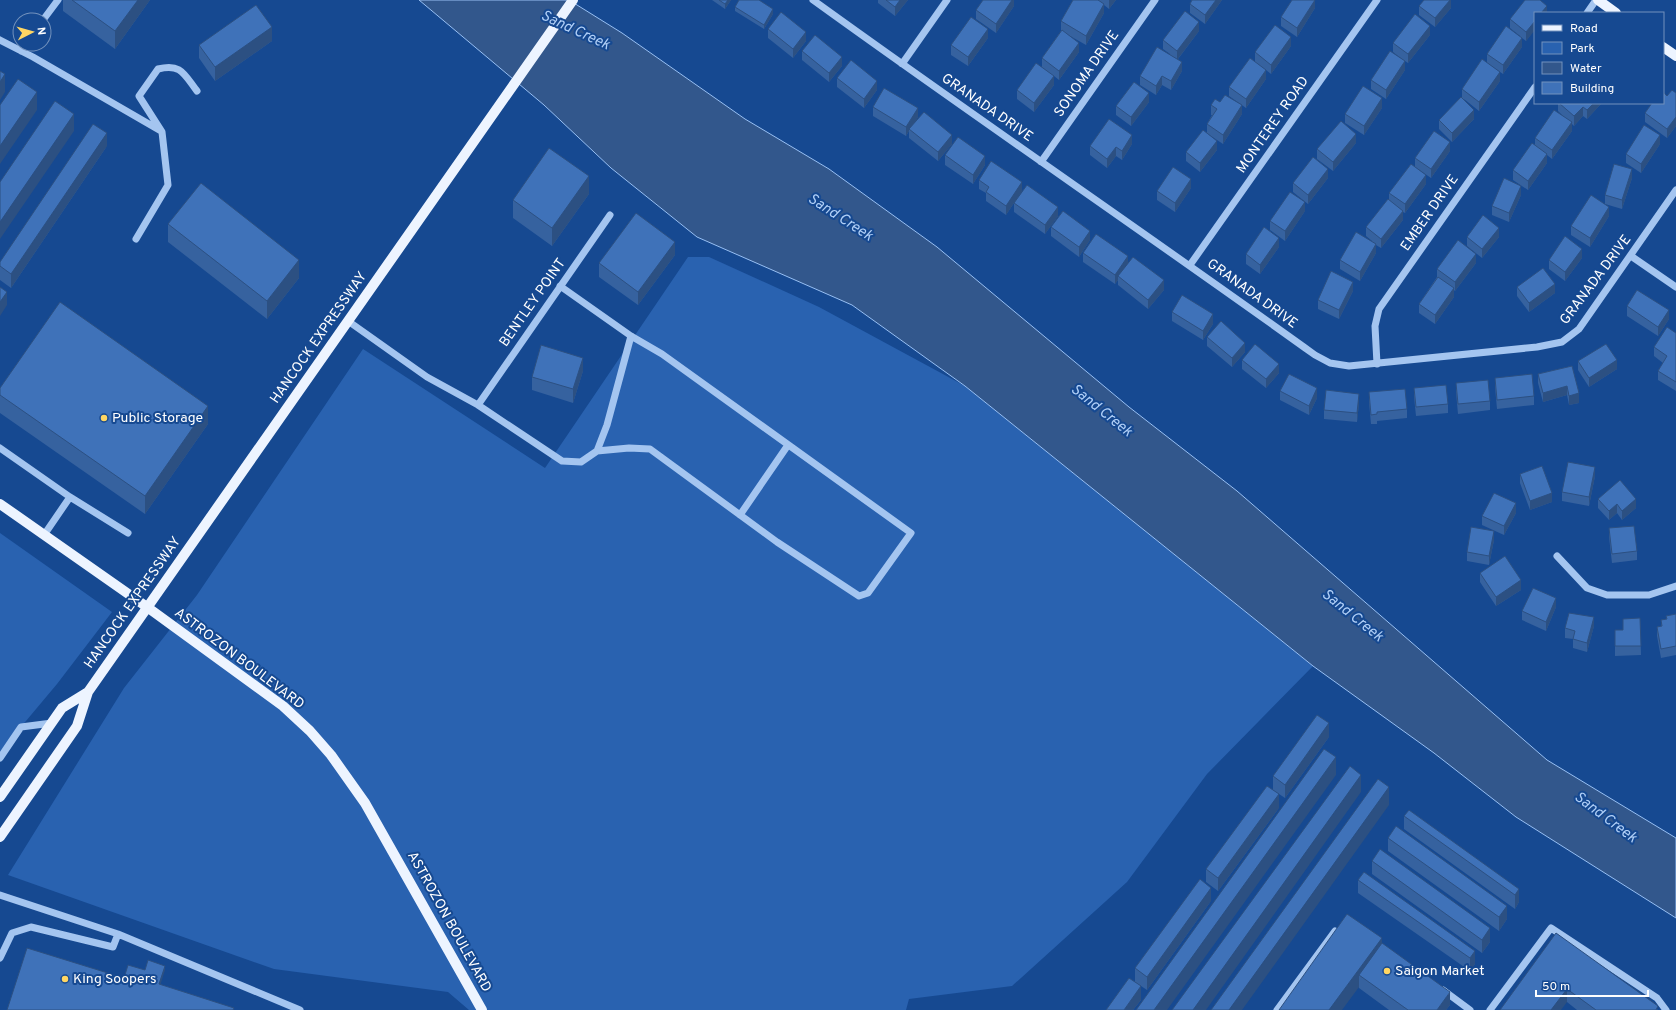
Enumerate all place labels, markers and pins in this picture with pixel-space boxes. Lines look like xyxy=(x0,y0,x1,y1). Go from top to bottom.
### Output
place label: Public Storage xyxy=(112,410,203,427)
marker: Public Storage xyxy=(99,413,109,423)
place label: Saigon Market xyxy=(1395,963,1485,980)
marker: Saigon Market xyxy=(1382,966,1392,976)
place label: King Soopers xyxy=(73,971,157,988)
marker: King Soopers xyxy=(60,974,70,984)

